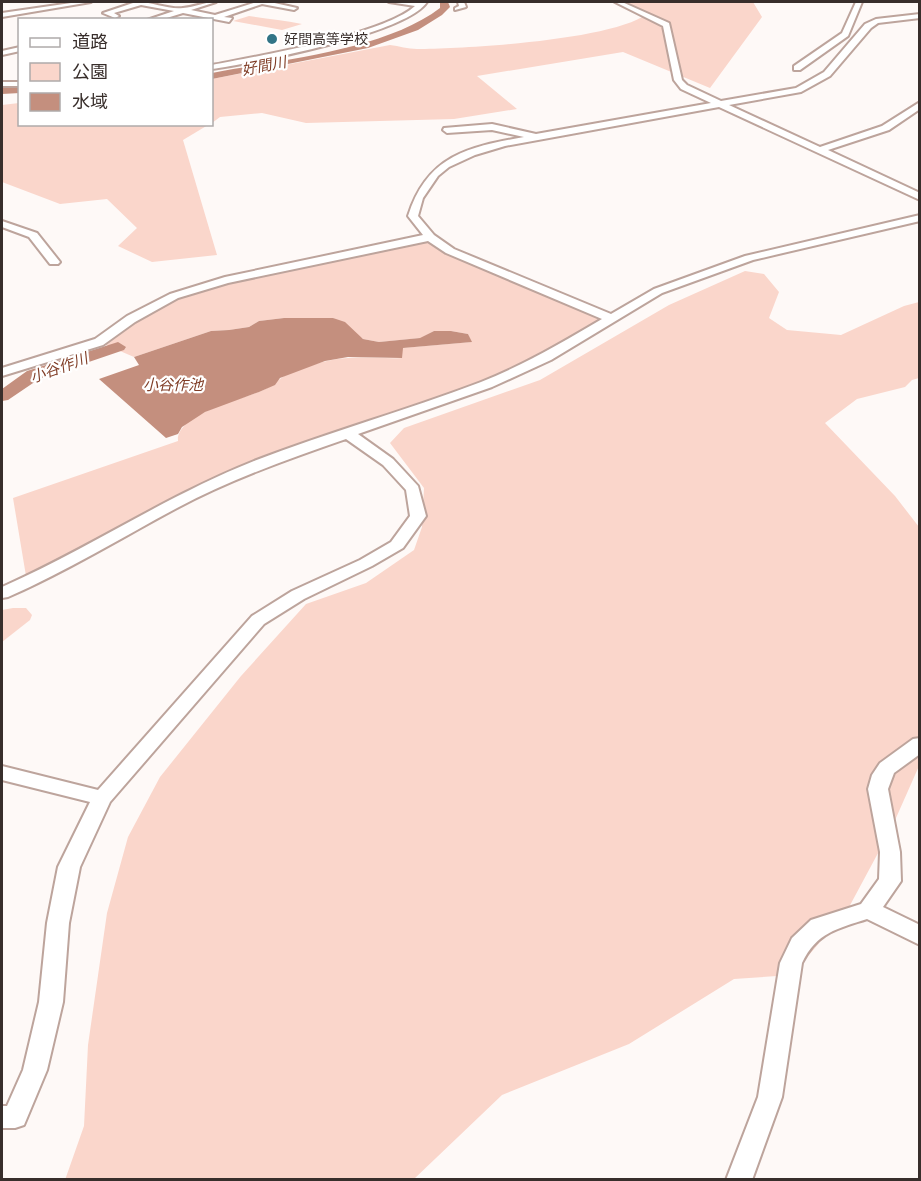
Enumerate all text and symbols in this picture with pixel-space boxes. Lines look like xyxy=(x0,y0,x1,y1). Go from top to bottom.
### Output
legend xyxy=(18,18,213,126)
text: 道路 xyxy=(72,31,108,53)
place label: 好間高等学校 xyxy=(284,31,368,48)
marker: 好間高等学校 xyxy=(265,32,279,46)
water label: 好間川 xyxy=(240,52,290,79)
text: 公園 xyxy=(72,61,108,83)
text: 水域 xyxy=(72,91,108,113)
water label: 小谷作川 xyxy=(28,349,92,387)
water label: 小谷作池 xyxy=(143,376,205,394)

